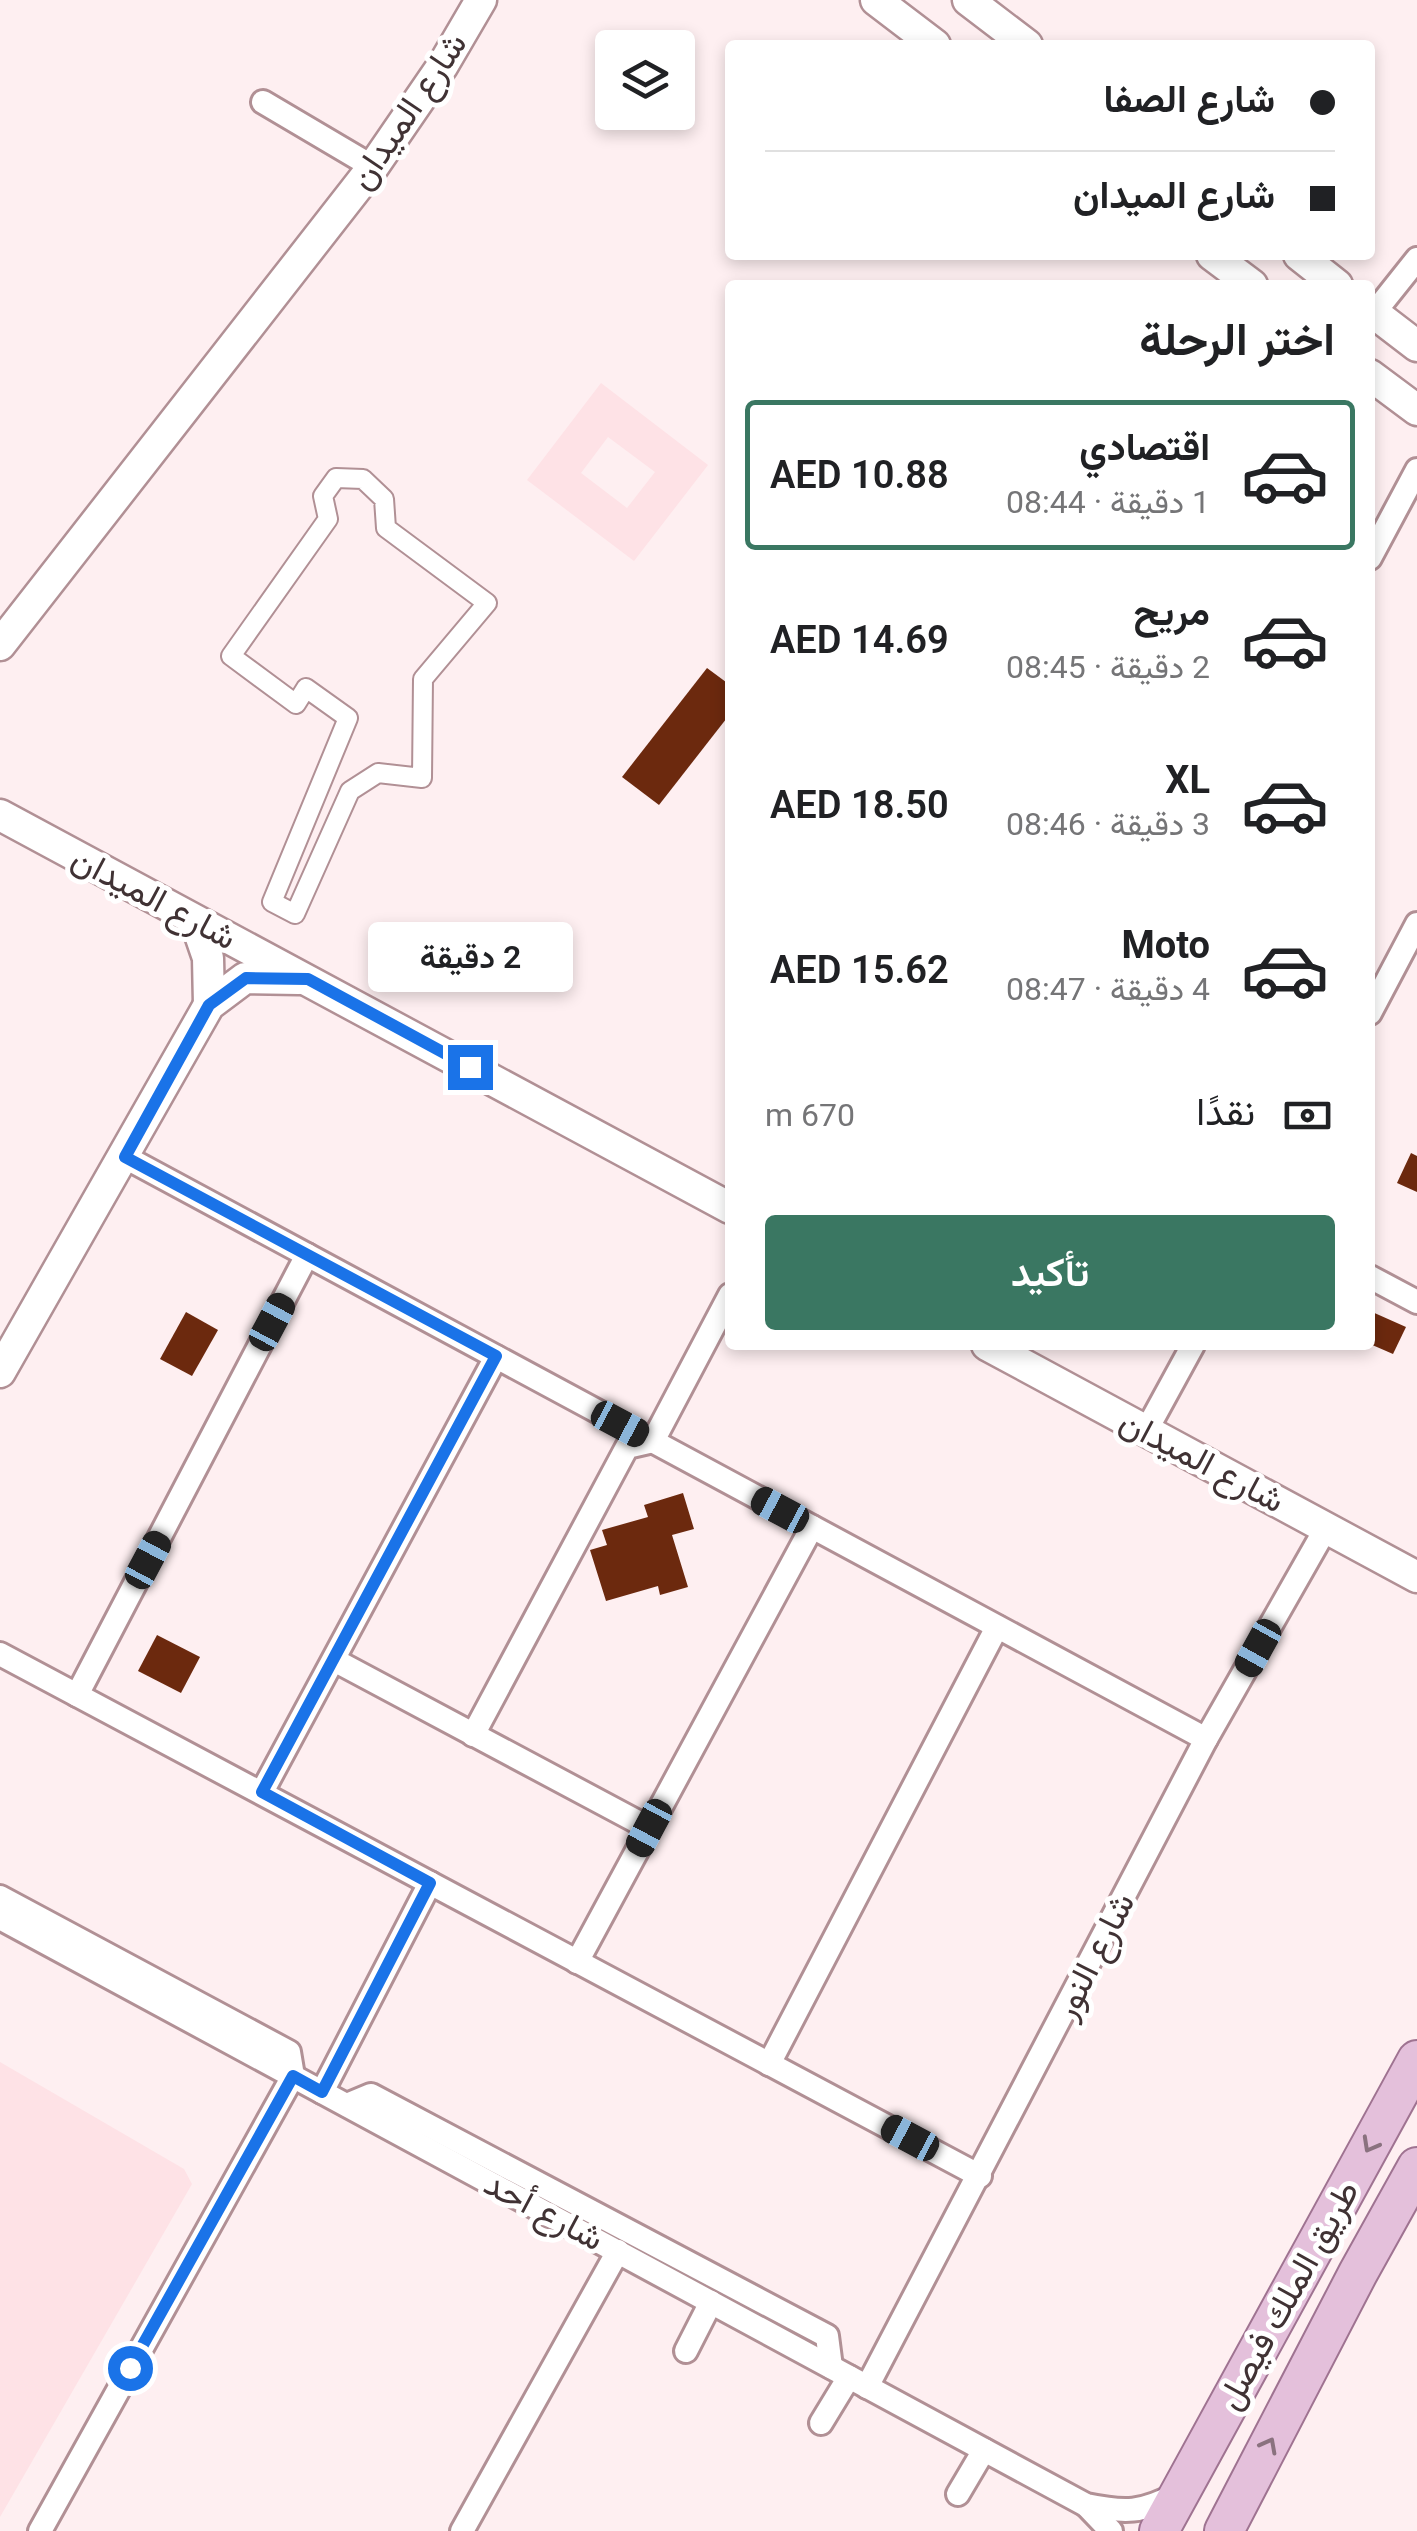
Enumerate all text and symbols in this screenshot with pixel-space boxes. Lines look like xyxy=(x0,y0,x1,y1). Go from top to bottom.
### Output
street label: شارع الميدان xyxy=(341,25,478,199)
map controls xyxy=(595,30,695,130)
button: layers xyxy=(595,30,695,130)
text: شارع الصفا xyxy=(1103,77,1275,121)
text: شارع الميدان xyxy=(1073,173,1275,217)
text: اختر الرحلة xyxy=(1139,313,1335,366)
text: اقتصادي xyxy=(1079,425,1210,469)
icon: car xyxy=(1240,430,1330,520)
text: AED 10.88 xyxy=(770,453,949,497)
text: 1 دقيقة · 08:44 xyxy=(1006,483,1210,521)
text: مريح xyxy=(1134,590,1210,634)
icon: car xyxy=(1240,595,1330,685)
text: AED 14.69 xyxy=(770,618,949,662)
text: 2 دقيقة · 08:45 xyxy=(1006,648,1210,686)
text: XL xyxy=(1165,758,1210,802)
icon: car xyxy=(1240,760,1330,850)
text: AED 18.50 xyxy=(770,783,949,827)
text: 3 دقيقة · 08:46 xyxy=(1006,805,1210,843)
street label: شارع الميدان xyxy=(63,838,243,961)
callout: 2 دقيقة xyxy=(368,922,572,992)
text: Moto xyxy=(1121,923,1210,967)
icon: car xyxy=(1240,925,1330,1015)
text: 2 دقيقة xyxy=(420,938,521,976)
text: AED 15.62 xyxy=(770,948,949,992)
text: 4 دقيقة · 08:47 xyxy=(1006,970,1210,1008)
route end xyxy=(448,1045,493,1090)
icon: cash xyxy=(1280,1088,1335,1143)
text: نقدًا xyxy=(1196,1090,1255,1134)
text: 670 m xyxy=(765,1096,855,1134)
button: تأكيد xyxy=(765,1215,1335,1330)
car xyxy=(245,1288,299,1356)
car xyxy=(586,1397,654,1451)
street label: شارع الميدان xyxy=(1111,1401,1291,1524)
car xyxy=(746,1483,814,1537)
car xyxy=(121,1526,175,1594)
car xyxy=(1230,1614,1286,1682)
car xyxy=(622,1794,676,1862)
street label: شارع النور xyxy=(1044,1886,1146,2028)
car xyxy=(876,2111,944,2165)
one-way arrow xyxy=(1363,2135,1383,2153)
street label: شارع أحد xyxy=(476,2163,611,2262)
street label: طريق الملك فيصل xyxy=(1208,2174,1369,2417)
route start xyxy=(108,2346,153,2391)
one-way arrow xyxy=(1257,2437,1277,2455)

